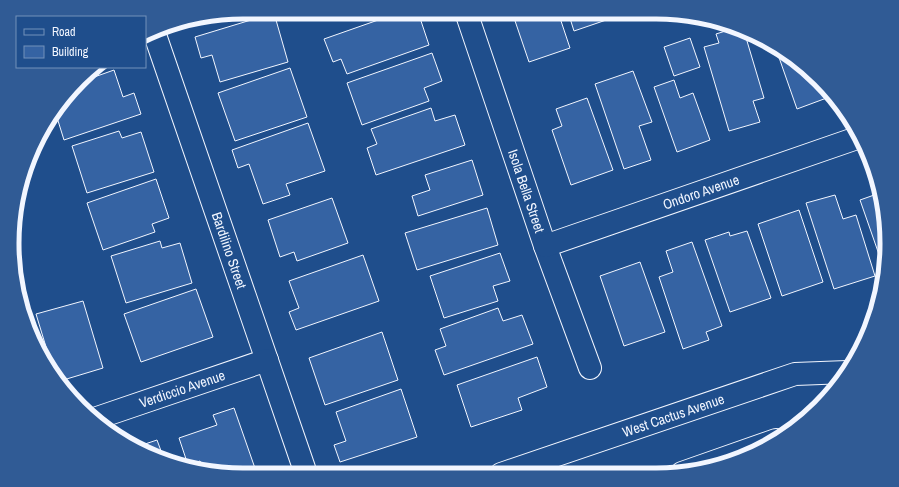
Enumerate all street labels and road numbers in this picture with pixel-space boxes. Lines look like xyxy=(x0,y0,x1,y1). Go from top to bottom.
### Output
street label: Isola Bella Street xyxy=(504,147,549,235)
street label: Ondoro Avenue xyxy=(660,170,742,214)
street label: Bardilino Street xyxy=(208,210,251,291)
street label: Verdiccio Avenue xyxy=(137,366,227,412)
street label: West Cactus Avenue xyxy=(620,390,727,441)

